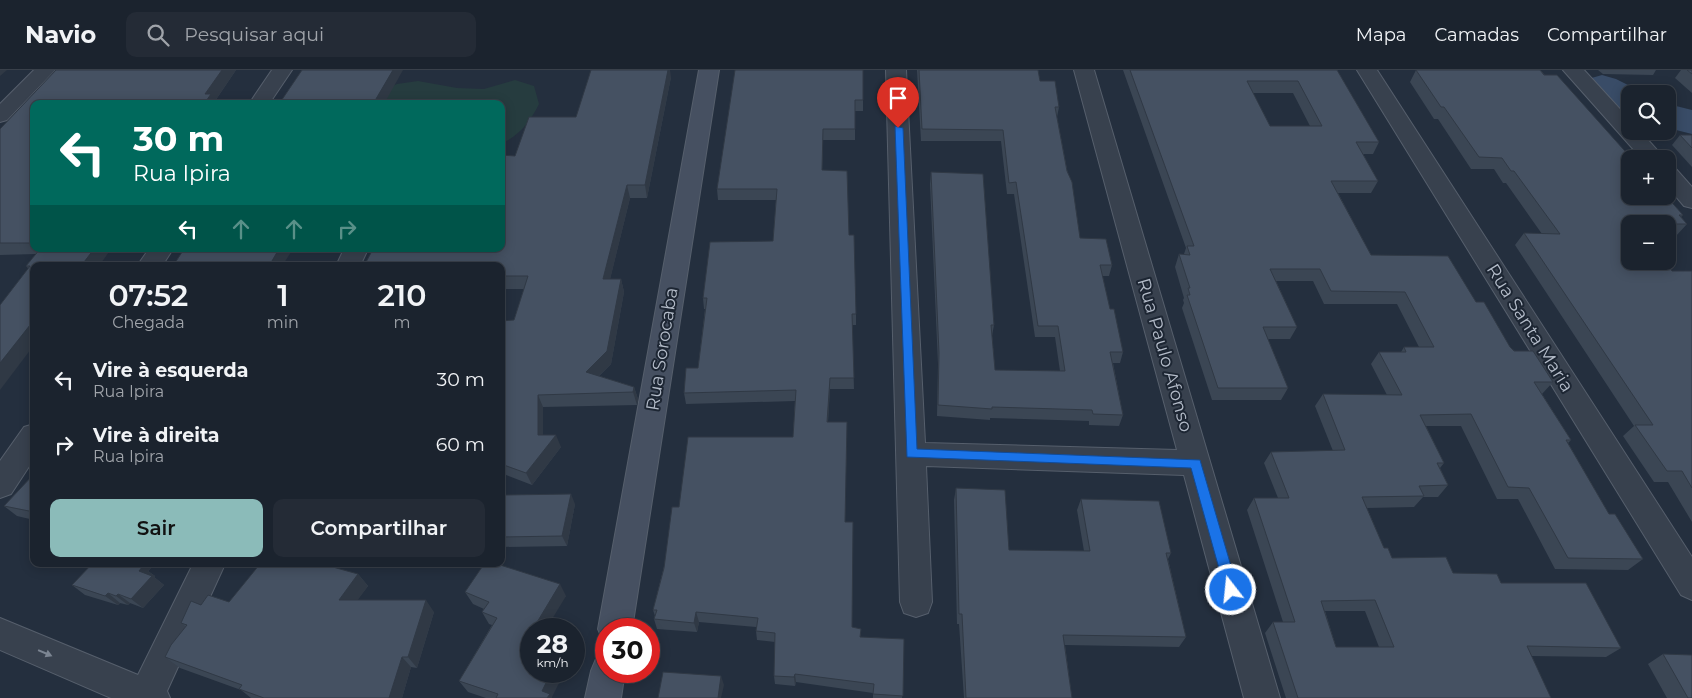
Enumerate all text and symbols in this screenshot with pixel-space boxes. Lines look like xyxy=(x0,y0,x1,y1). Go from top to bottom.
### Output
search box xyxy=(126,12,476,57)
text: Navio xyxy=(25,20,96,49)
icon: search xyxy=(144,21,172,49)
text: Pesquisar aqui xyxy=(184,23,324,46)
text: Mapa xyxy=(1356,24,1406,46)
text: Camadas xyxy=(1434,24,1519,46)
text: Compartilhar xyxy=(1547,24,1667,46)
pin xyxy=(877,77,919,128)
icon: arrive xyxy=(884,84,912,112)
map controls xyxy=(1621,85,1676,270)
button: search xyxy=(1621,85,1676,140)
text: 30 m xyxy=(133,117,224,160)
icon: left xyxy=(50,120,115,185)
button: + xyxy=(1621,150,1676,205)
text: Rua Ipira xyxy=(133,160,231,187)
icon: left xyxy=(174,215,202,243)
icon: ahead xyxy=(227,215,255,243)
icon: ahead xyxy=(280,215,308,243)
icon: right xyxy=(333,215,361,243)
button: − xyxy=(1621,215,1676,270)
street label: Rua Santa Maria xyxy=(1482,260,1578,396)
street label: Rua Paulo Afonso xyxy=(1133,276,1197,434)
text: 07:52 xyxy=(108,277,188,314)
text: 1 xyxy=(277,277,289,314)
text: 210 xyxy=(377,277,426,314)
street label: Rua Sorocaba xyxy=(641,286,683,412)
text: Chegada xyxy=(112,313,185,332)
text: min xyxy=(267,313,299,332)
text: m xyxy=(393,313,410,332)
text: Vire à esquerda xyxy=(93,359,248,382)
icon: left xyxy=(50,366,78,394)
text: 30 m xyxy=(437,368,485,391)
text: Rua Ipira xyxy=(93,382,164,401)
text: Vire à direita xyxy=(93,424,220,447)
icon: right xyxy=(50,431,78,459)
text: 60 m xyxy=(436,433,485,456)
text: Rua Ipira xyxy=(93,447,164,466)
button: Sair xyxy=(50,499,263,557)
button: Compartilhar xyxy=(273,499,485,557)
position arrow xyxy=(1204,563,1256,615)
speed limit sign: 30 xyxy=(595,618,660,683)
text: 28 xyxy=(537,629,568,659)
one-way arrow xyxy=(38,649,52,657)
text: km/h xyxy=(536,655,569,670)

